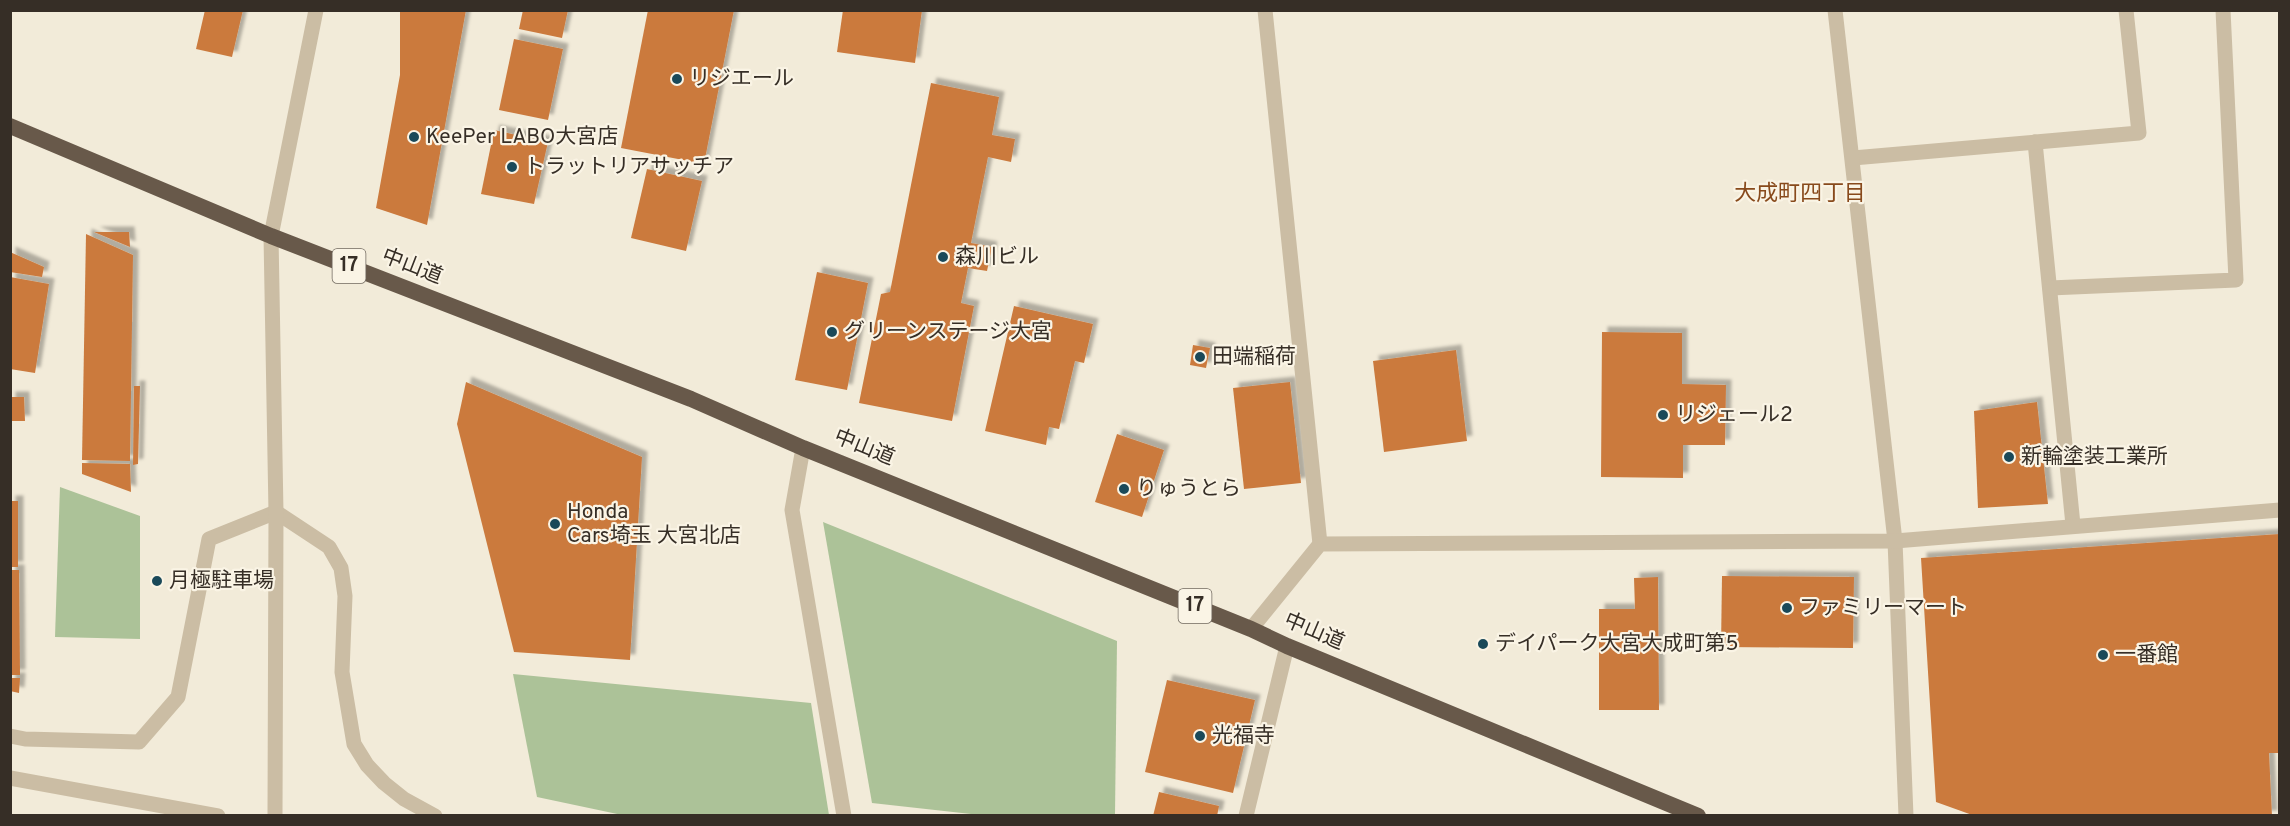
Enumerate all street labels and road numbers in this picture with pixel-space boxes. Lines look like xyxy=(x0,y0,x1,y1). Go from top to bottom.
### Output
street label: 中山道 xyxy=(378,243,446,291)
road number: 17 xyxy=(332,249,366,283)
street label: 中山道 xyxy=(830,424,898,472)
road number: 17 xyxy=(1178,589,1212,623)
street label: 中山道 xyxy=(1280,607,1348,657)

